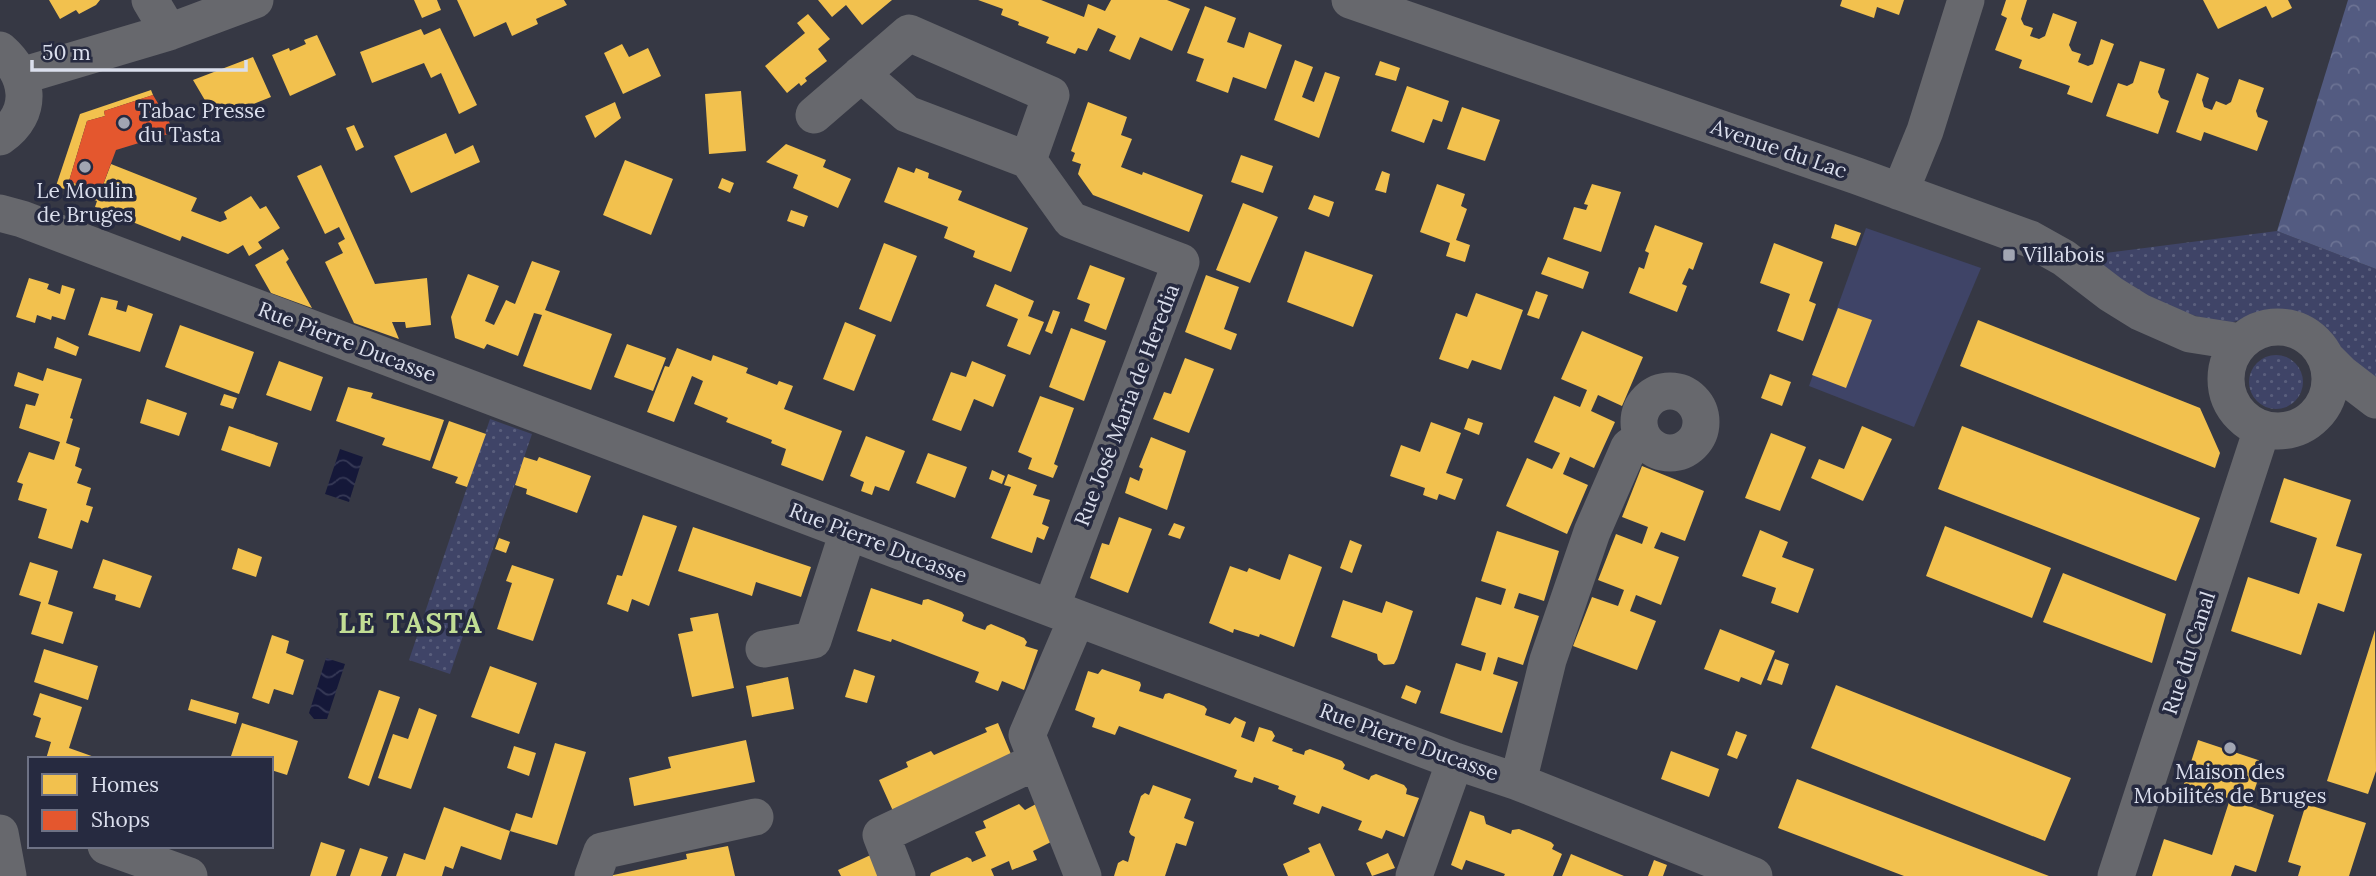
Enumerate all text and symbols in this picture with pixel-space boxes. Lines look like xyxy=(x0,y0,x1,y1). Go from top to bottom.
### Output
scale bar xyxy=(32,28,245,72)
text: 50 m xyxy=(42,39,91,66)
place label: Tabac Presse du Tasta xyxy=(138,97,265,148)
street label: Avenue du Lac xyxy=(1707,112,1851,184)
marker: Tabac Presse du Tasta xyxy=(116,115,132,131)
marker: Le Moulin de Bruges xyxy=(77,159,93,175)
place label: Le Moulin de Bruges xyxy=(36,177,134,228)
place label: Villabois xyxy=(2022,241,2105,268)
marker: Villabois xyxy=(2001,247,2017,263)
street label: Rue José Maria de Heredia xyxy=(1068,280,1185,530)
street label: Rue Pierre Ducasse xyxy=(254,295,440,388)
street label: Rue Pierre Ducasse xyxy=(785,496,971,589)
street label: Rue du Canal xyxy=(2156,588,2221,718)
district label: LE TASTA xyxy=(338,605,484,641)
street label: Rue Pierre Ducasse xyxy=(1316,697,1502,786)
marker: Maison des Mobilités de Bruges xyxy=(2222,740,2238,756)
legend xyxy=(28,757,273,848)
place label: Maison des Mobilités de Bruges xyxy=(2134,758,2326,809)
text: Homes xyxy=(91,771,159,798)
text: Shops xyxy=(91,806,150,833)

